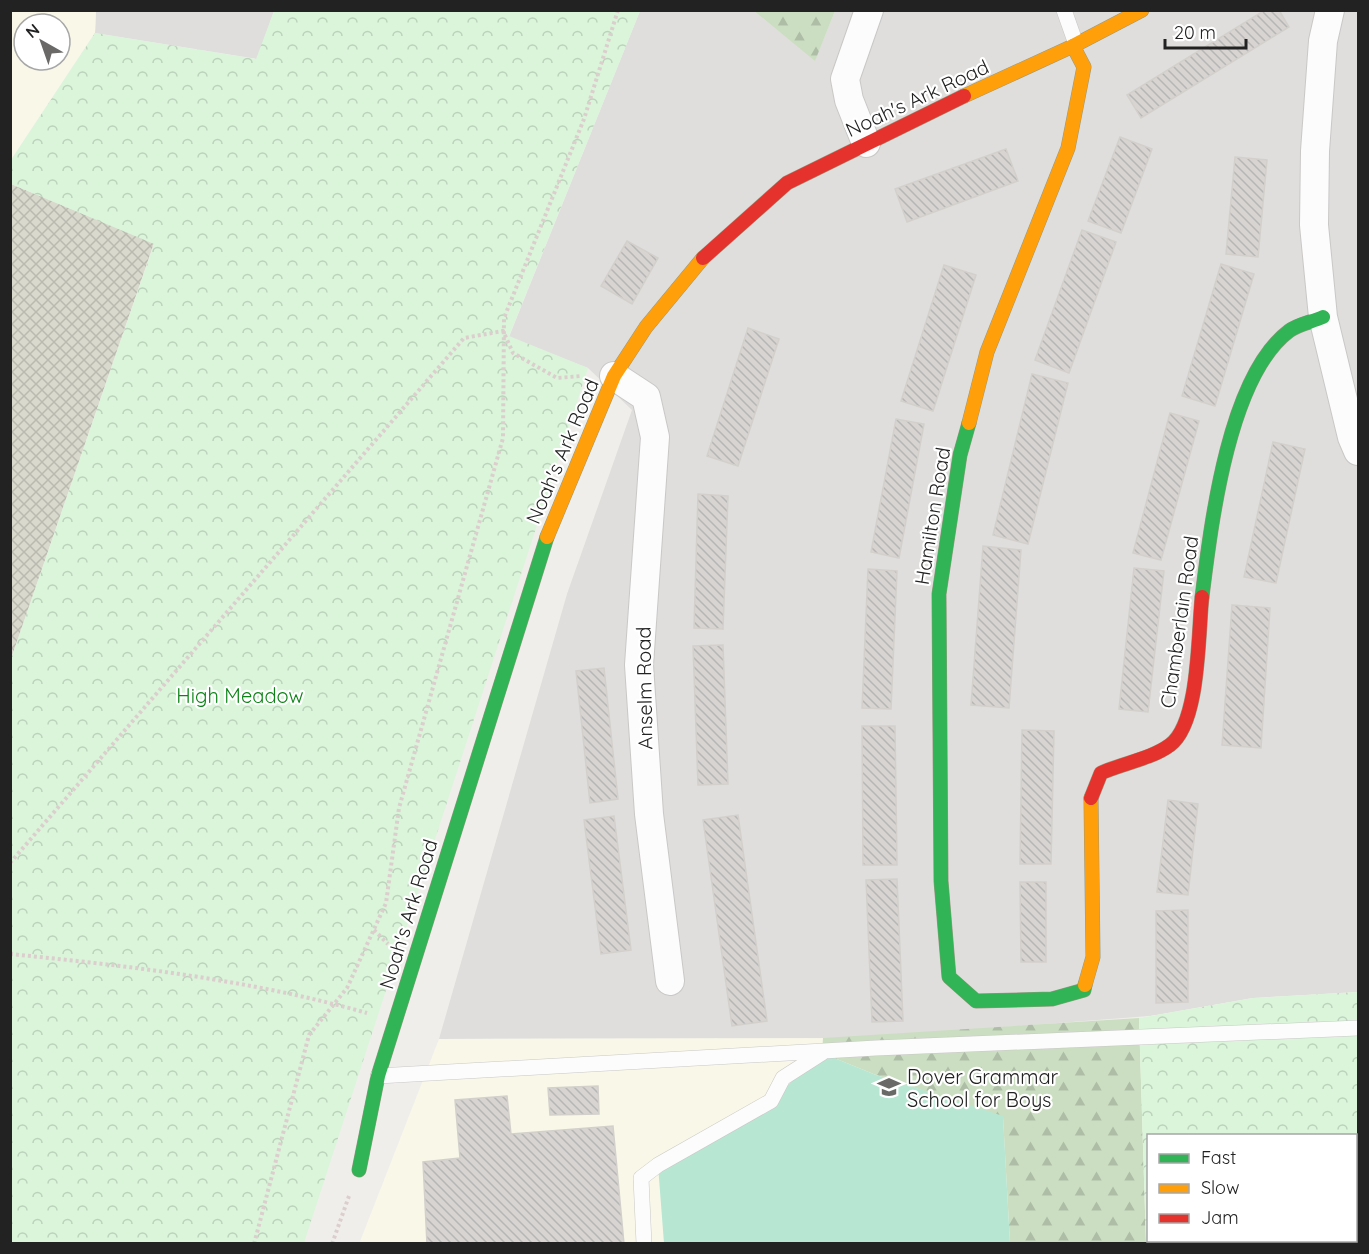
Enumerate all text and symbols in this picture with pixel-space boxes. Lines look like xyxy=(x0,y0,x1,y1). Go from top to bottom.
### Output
north arrow xyxy=(12,12,72,72)
scale bar xyxy=(1165,12,1246,50)
text: N xyxy=(21,19,43,42)
text: 20 m xyxy=(1174,21,1216,44)
street label: Noah's Ark Road xyxy=(841,54,993,142)
street label: Noah's Ark Road xyxy=(520,375,604,527)
street label: Hamilton Road xyxy=(909,445,955,587)
street label: Chamberlain Road xyxy=(1155,534,1203,710)
street label: Anselm Road xyxy=(630,626,658,750)
park label: High Meadow xyxy=(176,683,304,708)
street label: Noah's Ark Road xyxy=(373,836,443,992)
place label: Dover Grammar School for Boys xyxy=(907,1064,1059,1112)
school or university icon: Dover Grammar School for Boys xyxy=(876,1074,902,1100)
legend xyxy=(1147,1134,1357,1242)
text: Fast xyxy=(1201,1146,1236,1169)
text: Slow xyxy=(1201,1176,1239,1199)
text: Jam xyxy=(1201,1206,1239,1229)

